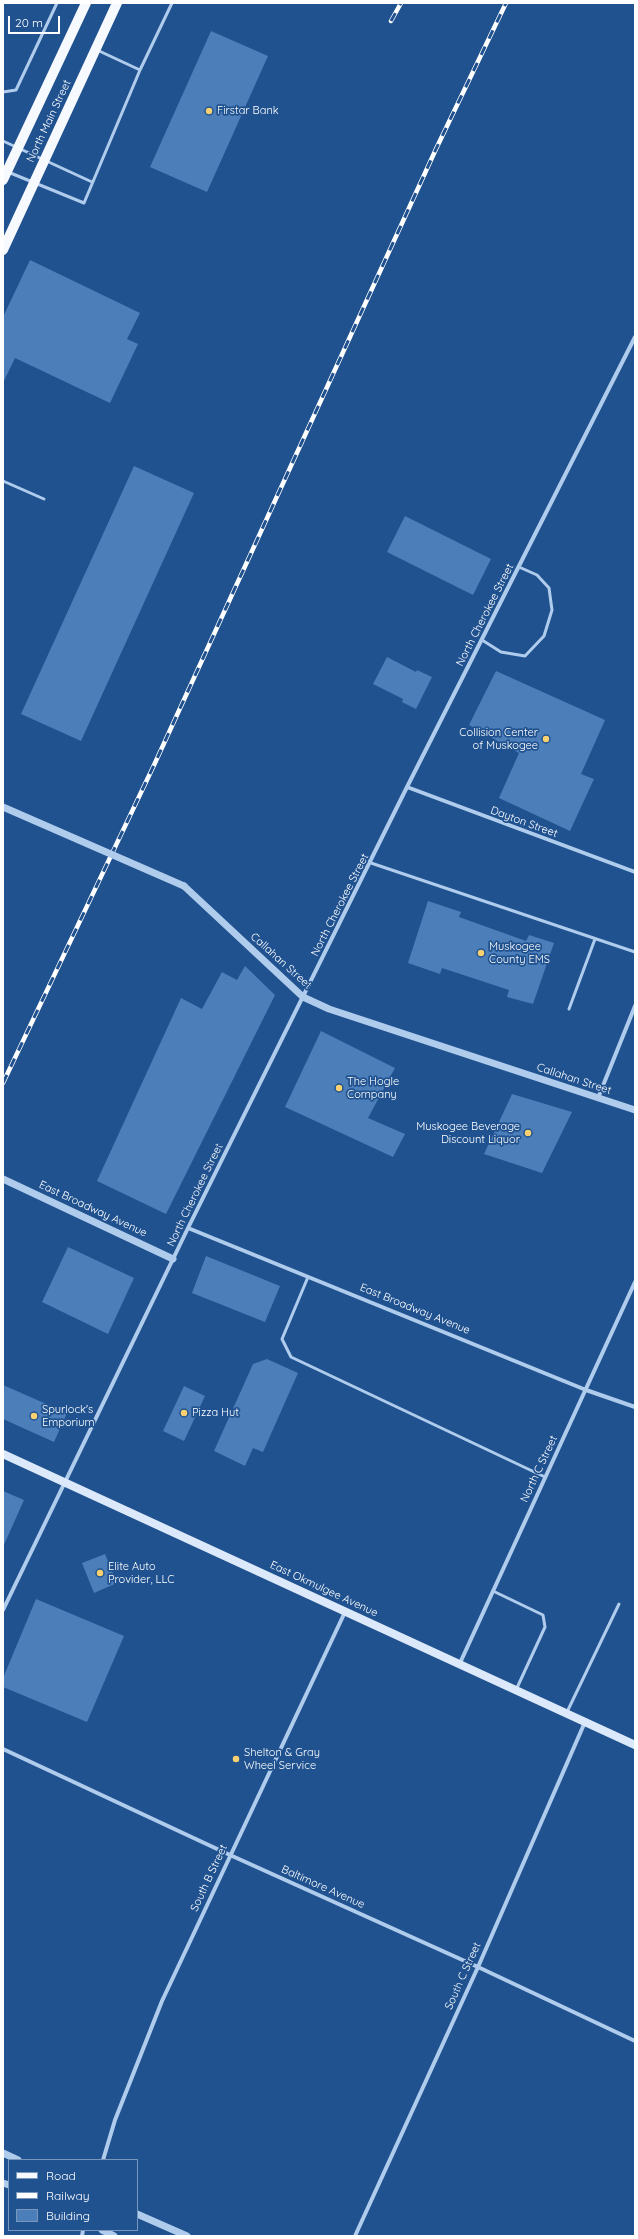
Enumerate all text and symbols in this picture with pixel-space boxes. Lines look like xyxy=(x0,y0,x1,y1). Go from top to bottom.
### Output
scale bar xyxy=(10,8,62,34)
text: 20 m xyxy=(15,15,43,30)
street label: North Main Street xyxy=(24,78,74,164)
place label: Firstar Bank xyxy=(217,104,279,118)
marker: Firstar Bank xyxy=(204,106,214,116)
street label: North Cherokee Street xyxy=(453,562,517,668)
place label: Collision Center of Muskogee xyxy=(459,726,538,752)
marker: Collision Center of Muskogee xyxy=(541,734,551,744)
street label: Dayton Street xyxy=(489,804,559,840)
street label: North Cherokee Street xyxy=(308,852,372,958)
street label: Callahan Street xyxy=(248,930,314,992)
place label: Muskogee County EMS xyxy=(489,940,550,966)
marker: Muskogee County EMS xyxy=(476,948,486,958)
street label: Callahan Street xyxy=(535,1061,613,1097)
place label: The Hogle Company xyxy=(347,1075,399,1101)
marker: The Hogle Company xyxy=(334,1083,344,1093)
place label: Muskogee Beverage Discount Liquor xyxy=(416,1120,520,1146)
marker: Muskogee Beverage Discount Liquor xyxy=(523,1128,533,1138)
street label: North Cherokee Street xyxy=(164,1141,226,1249)
street label: East Broadway Avenue xyxy=(37,1178,149,1240)
street label: East Broadway Avenue xyxy=(358,1281,472,1337)
place label: Spurlock's Emporium xyxy=(42,1403,94,1429)
place label: Pizza Hut xyxy=(192,1406,239,1420)
marker: Pizza Hut xyxy=(179,1408,189,1418)
marker: Spurlock's Emporium xyxy=(29,1411,39,1421)
street label: North C Street xyxy=(518,1434,560,1504)
street label: East Okmulgee Avenue xyxy=(268,1558,380,1620)
place label: Elite Auto Provider, LLC xyxy=(108,1560,174,1586)
marker: Elite Auto Provider, LLC xyxy=(95,1568,105,1578)
place label: Shelton & Gray Wheel Service xyxy=(244,1746,320,1772)
marker: Shelton & Gray Wheel Service xyxy=(231,1754,241,1764)
street label: South B Street xyxy=(188,1842,230,1914)
street label: Baltimore Avenue xyxy=(279,1863,367,1911)
street label: South C Street xyxy=(442,1940,484,2012)
legend xyxy=(8,2159,138,2231)
text: Road xyxy=(46,2168,76,2183)
text: Railway xyxy=(46,2188,90,2203)
text: Building xyxy=(46,2208,90,2223)

